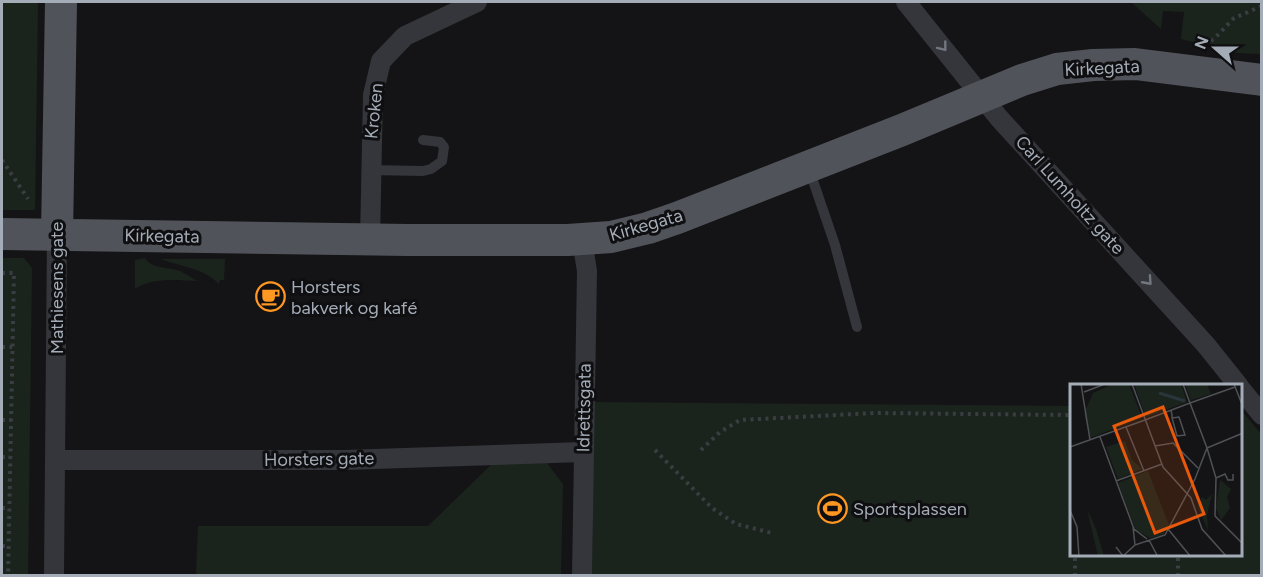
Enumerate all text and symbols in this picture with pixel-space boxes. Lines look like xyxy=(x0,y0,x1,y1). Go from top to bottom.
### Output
north arrow xyxy=(1185,18,1245,78)
text: N xyxy=(1190,34,1213,52)
one-way arrow xyxy=(935,41,946,52)
street label: Kirkegata xyxy=(1064,55,1140,81)
street label: Kroken xyxy=(360,82,388,140)
street label: Carl Lumholtz gate xyxy=(1011,131,1129,259)
street label: Kirkegata xyxy=(607,204,685,246)
street label: Mathiesens gate xyxy=(46,221,68,354)
street label: Kirkegata xyxy=(124,224,200,248)
one-way arrow xyxy=(1141,274,1152,285)
place label: Horsters bakverk og kafé xyxy=(291,276,417,319)
cafe icon: Horsters bakverk og kafé xyxy=(254,281,286,313)
street label: Idrettsgata xyxy=(572,363,596,453)
inset map xyxy=(1070,384,1242,556)
street label: Horsters gate xyxy=(264,447,374,471)
sports icon: Sportsplassen xyxy=(816,493,848,525)
place label: Sportsplassen xyxy=(853,498,967,520)

